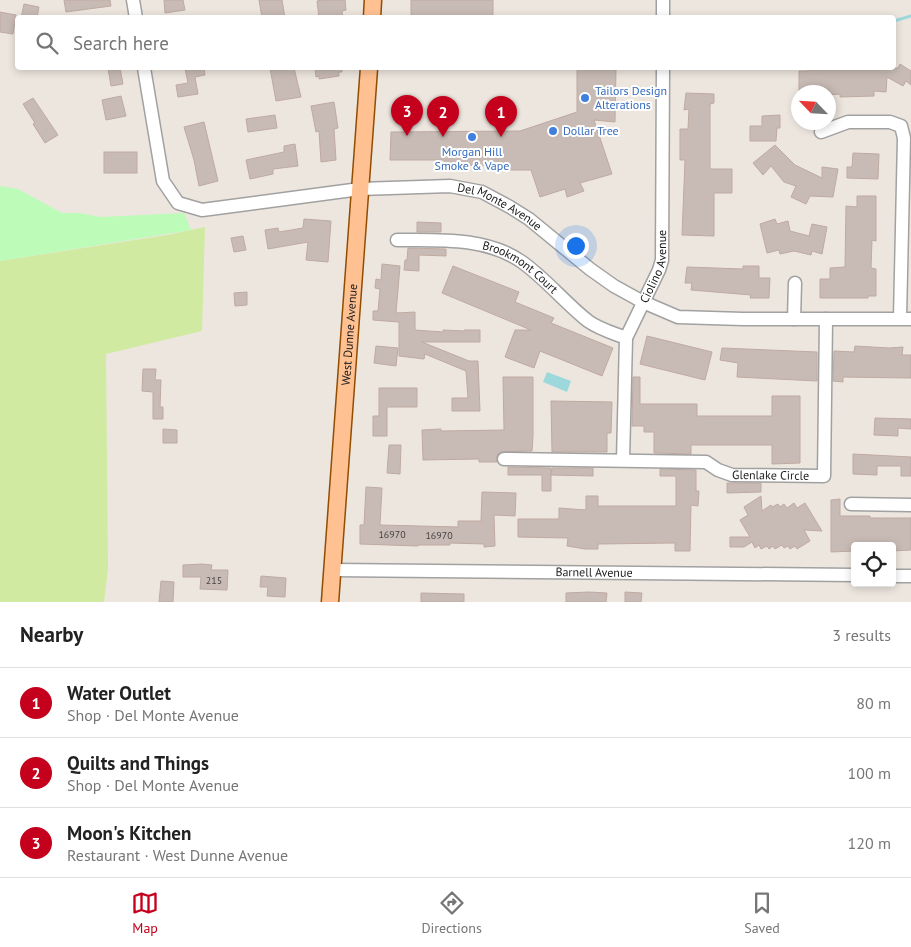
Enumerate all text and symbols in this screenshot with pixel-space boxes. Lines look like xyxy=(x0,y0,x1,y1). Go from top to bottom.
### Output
search box xyxy=(15,15,896,70)
icon: search xyxy=(33,29,61,57)
text: Search here xyxy=(73,31,169,55)
place label: Tailors Design Alterations xyxy=(595,83,667,112)
north arrow xyxy=(791,85,836,130)
marker: Tailors Design Alterations xyxy=(579,92,591,104)
pin: 3 xyxy=(391,95,423,136)
pin: 2 xyxy=(427,96,459,137)
pin: 1 xyxy=(485,96,517,137)
place label: Dollar Tree xyxy=(563,123,619,138)
marker: Dollar Tree xyxy=(547,125,559,137)
marker: Morgan Hill Smoke & Vape xyxy=(466,131,478,143)
place label: Morgan Hill Smoke & Vape xyxy=(435,144,509,173)
street label: Del Monte Avenue xyxy=(456,180,545,234)
street label: Ciolino Avenue xyxy=(636,230,669,305)
your location xyxy=(563,233,589,259)
street label: Brookmont Court xyxy=(481,237,561,296)
street label: West Dunne Avenue xyxy=(338,283,360,386)
street label: Glenlake Circle xyxy=(732,467,809,483)
house number: 16970 xyxy=(378,528,406,541)
house number: 16970 xyxy=(425,529,453,542)
map controls xyxy=(851,542,896,587)
button: locate xyxy=(851,542,896,587)
street label: Barnell Avenue xyxy=(555,564,633,580)
house number: 215 xyxy=(206,574,222,587)
text: Nearby xyxy=(20,621,83,648)
text: 3 results xyxy=(832,625,891,645)
text: Water Outlet xyxy=(67,681,171,705)
text: 1 xyxy=(31,693,41,713)
text: 80 m xyxy=(856,693,891,713)
text: Shop · Del Monte Avenue xyxy=(67,705,239,725)
text: Quilts and Things xyxy=(67,751,209,775)
text: 2 xyxy=(31,763,41,783)
text: 100 m xyxy=(848,763,891,783)
text: Shop · Del Monte Avenue xyxy=(67,775,239,795)
text: Moon's Kitchen xyxy=(67,821,191,845)
text: 3 xyxy=(31,833,41,853)
text: 120 m xyxy=(848,833,891,853)
text: Restaurant · West Dunne Avenue xyxy=(67,845,288,865)
tab: Map xyxy=(131,889,159,937)
tab: Directions xyxy=(421,889,482,937)
tab: Saved xyxy=(744,889,780,937)

